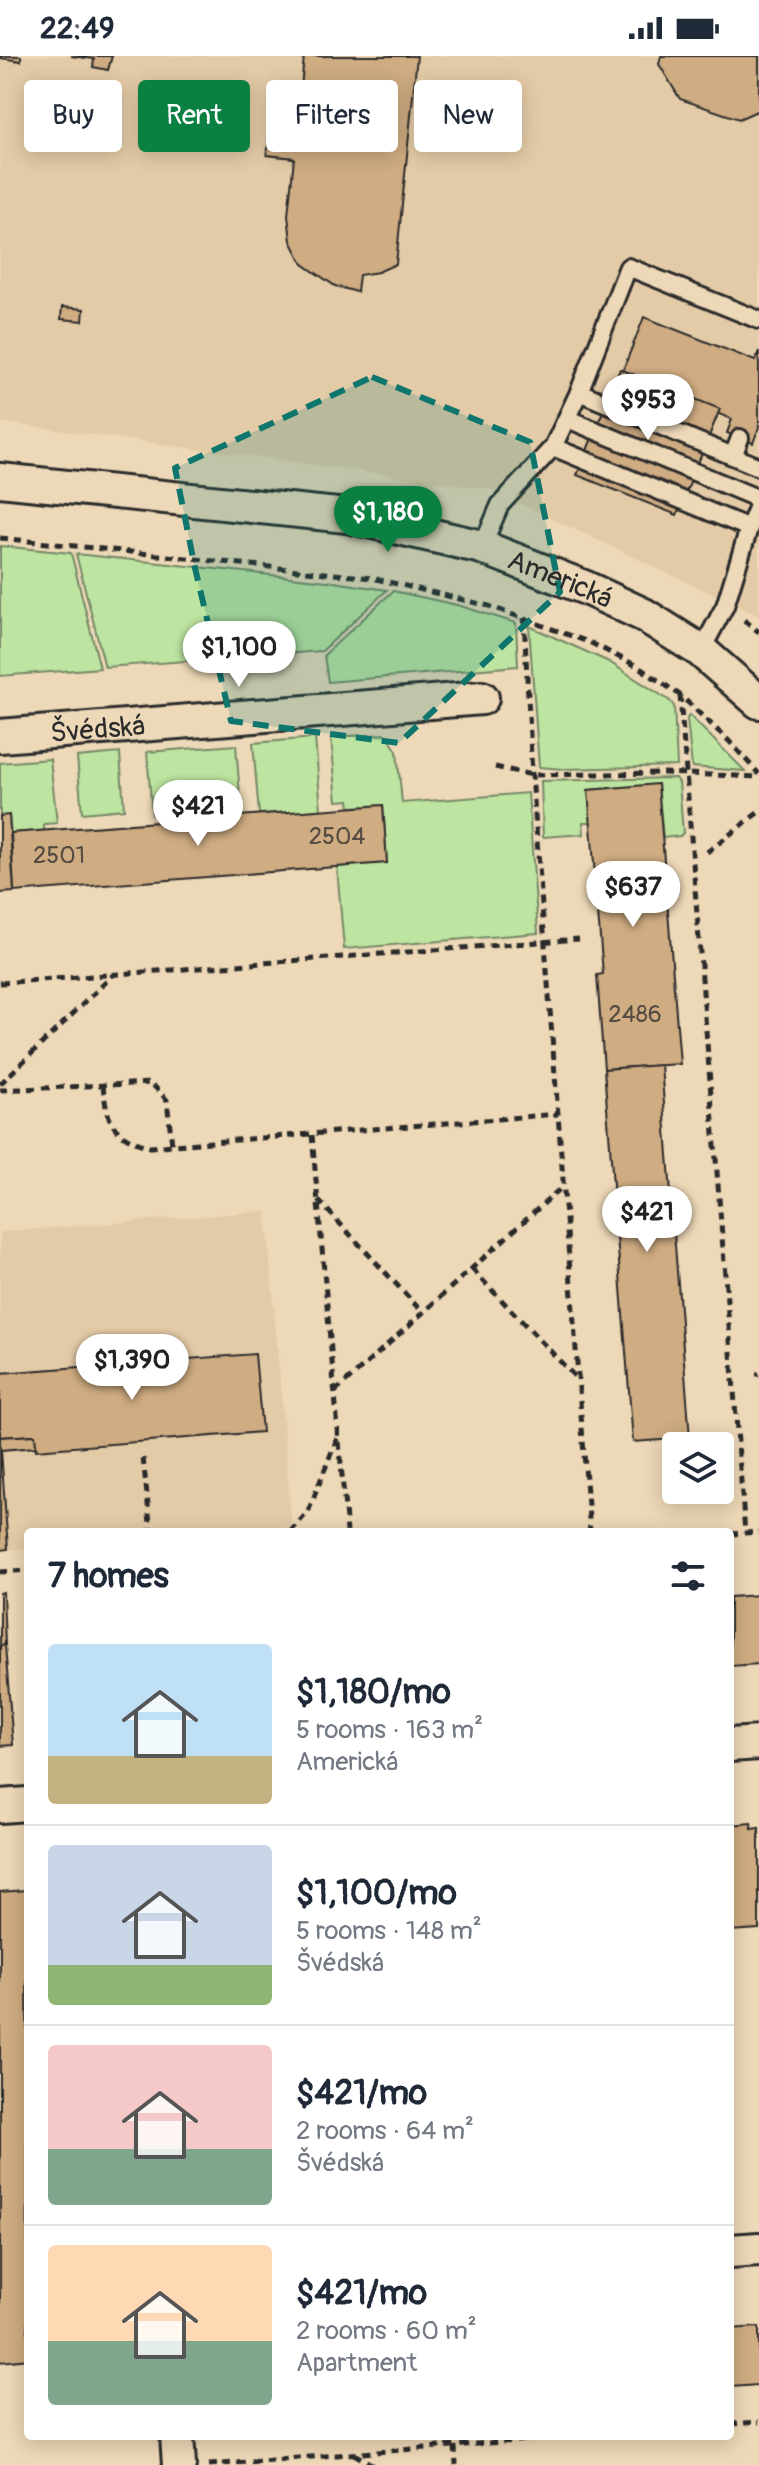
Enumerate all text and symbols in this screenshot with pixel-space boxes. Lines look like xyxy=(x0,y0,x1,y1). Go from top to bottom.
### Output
text: 22:49 xyxy=(40,10,114,47)
chip: Buy xyxy=(24,80,122,152)
chip: Rent xyxy=(138,80,250,152)
chip: Filters xyxy=(266,80,398,152)
chip: New xyxy=(414,80,522,152)
pin: $953 xyxy=(601,374,695,442)
text: $953 xyxy=(620,384,676,416)
pin: $1,180 xyxy=(323,486,453,554)
text: $1,180 xyxy=(352,496,424,528)
street label: Americká xyxy=(502,543,618,617)
pin: $1,100 xyxy=(174,621,304,689)
text: $1,100 xyxy=(201,631,277,663)
street label: Švédská xyxy=(49,709,147,751)
pin: $421 xyxy=(151,780,245,848)
text: $421 xyxy=(171,790,225,822)
house number: 2504 xyxy=(309,822,365,851)
house number: 2501 xyxy=(33,841,85,870)
pin: $637 xyxy=(586,861,680,929)
text: $637 xyxy=(604,871,662,903)
house number: 2486 xyxy=(608,1000,662,1029)
pin: $421 xyxy=(600,1186,694,1254)
text: $421 xyxy=(620,1196,674,1228)
pin: $1,390 xyxy=(67,1334,197,1402)
text: $1,390 xyxy=(94,1344,170,1376)
map controls xyxy=(662,1432,734,1504)
button: layers xyxy=(662,1432,734,1504)
icon: filters xyxy=(666,1554,710,1598)
text: 7 homes xyxy=(48,1555,169,1598)
text: $1,180/mo xyxy=(296,1671,451,1714)
icon: home xyxy=(112,1676,208,1772)
text: 5 rooms · 163 m² xyxy=(296,1714,483,1746)
text: Americká xyxy=(296,1746,398,1778)
text: $1,100/mo xyxy=(296,1872,457,1915)
icon: home xyxy=(112,1877,208,1973)
text: 5 rooms · 148 m² xyxy=(296,1915,482,1947)
text: Švédská xyxy=(296,1947,384,1979)
text: $421/mo xyxy=(296,2072,427,2115)
icon: home xyxy=(112,2077,208,2173)
text: 2 rooms · 64 m² xyxy=(296,2115,474,2147)
text: Švédská xyxy=(296,2147,384,2179)
text: $421/mo xyxy=(296,2272,427,2315)
icon: home xyxy=(112,2277,208,2373)
text: 2 rooms · 60 m² xyxy=(296,2315,477,2347)
text: Apartment xyxy=(296,2347,417,2379)

